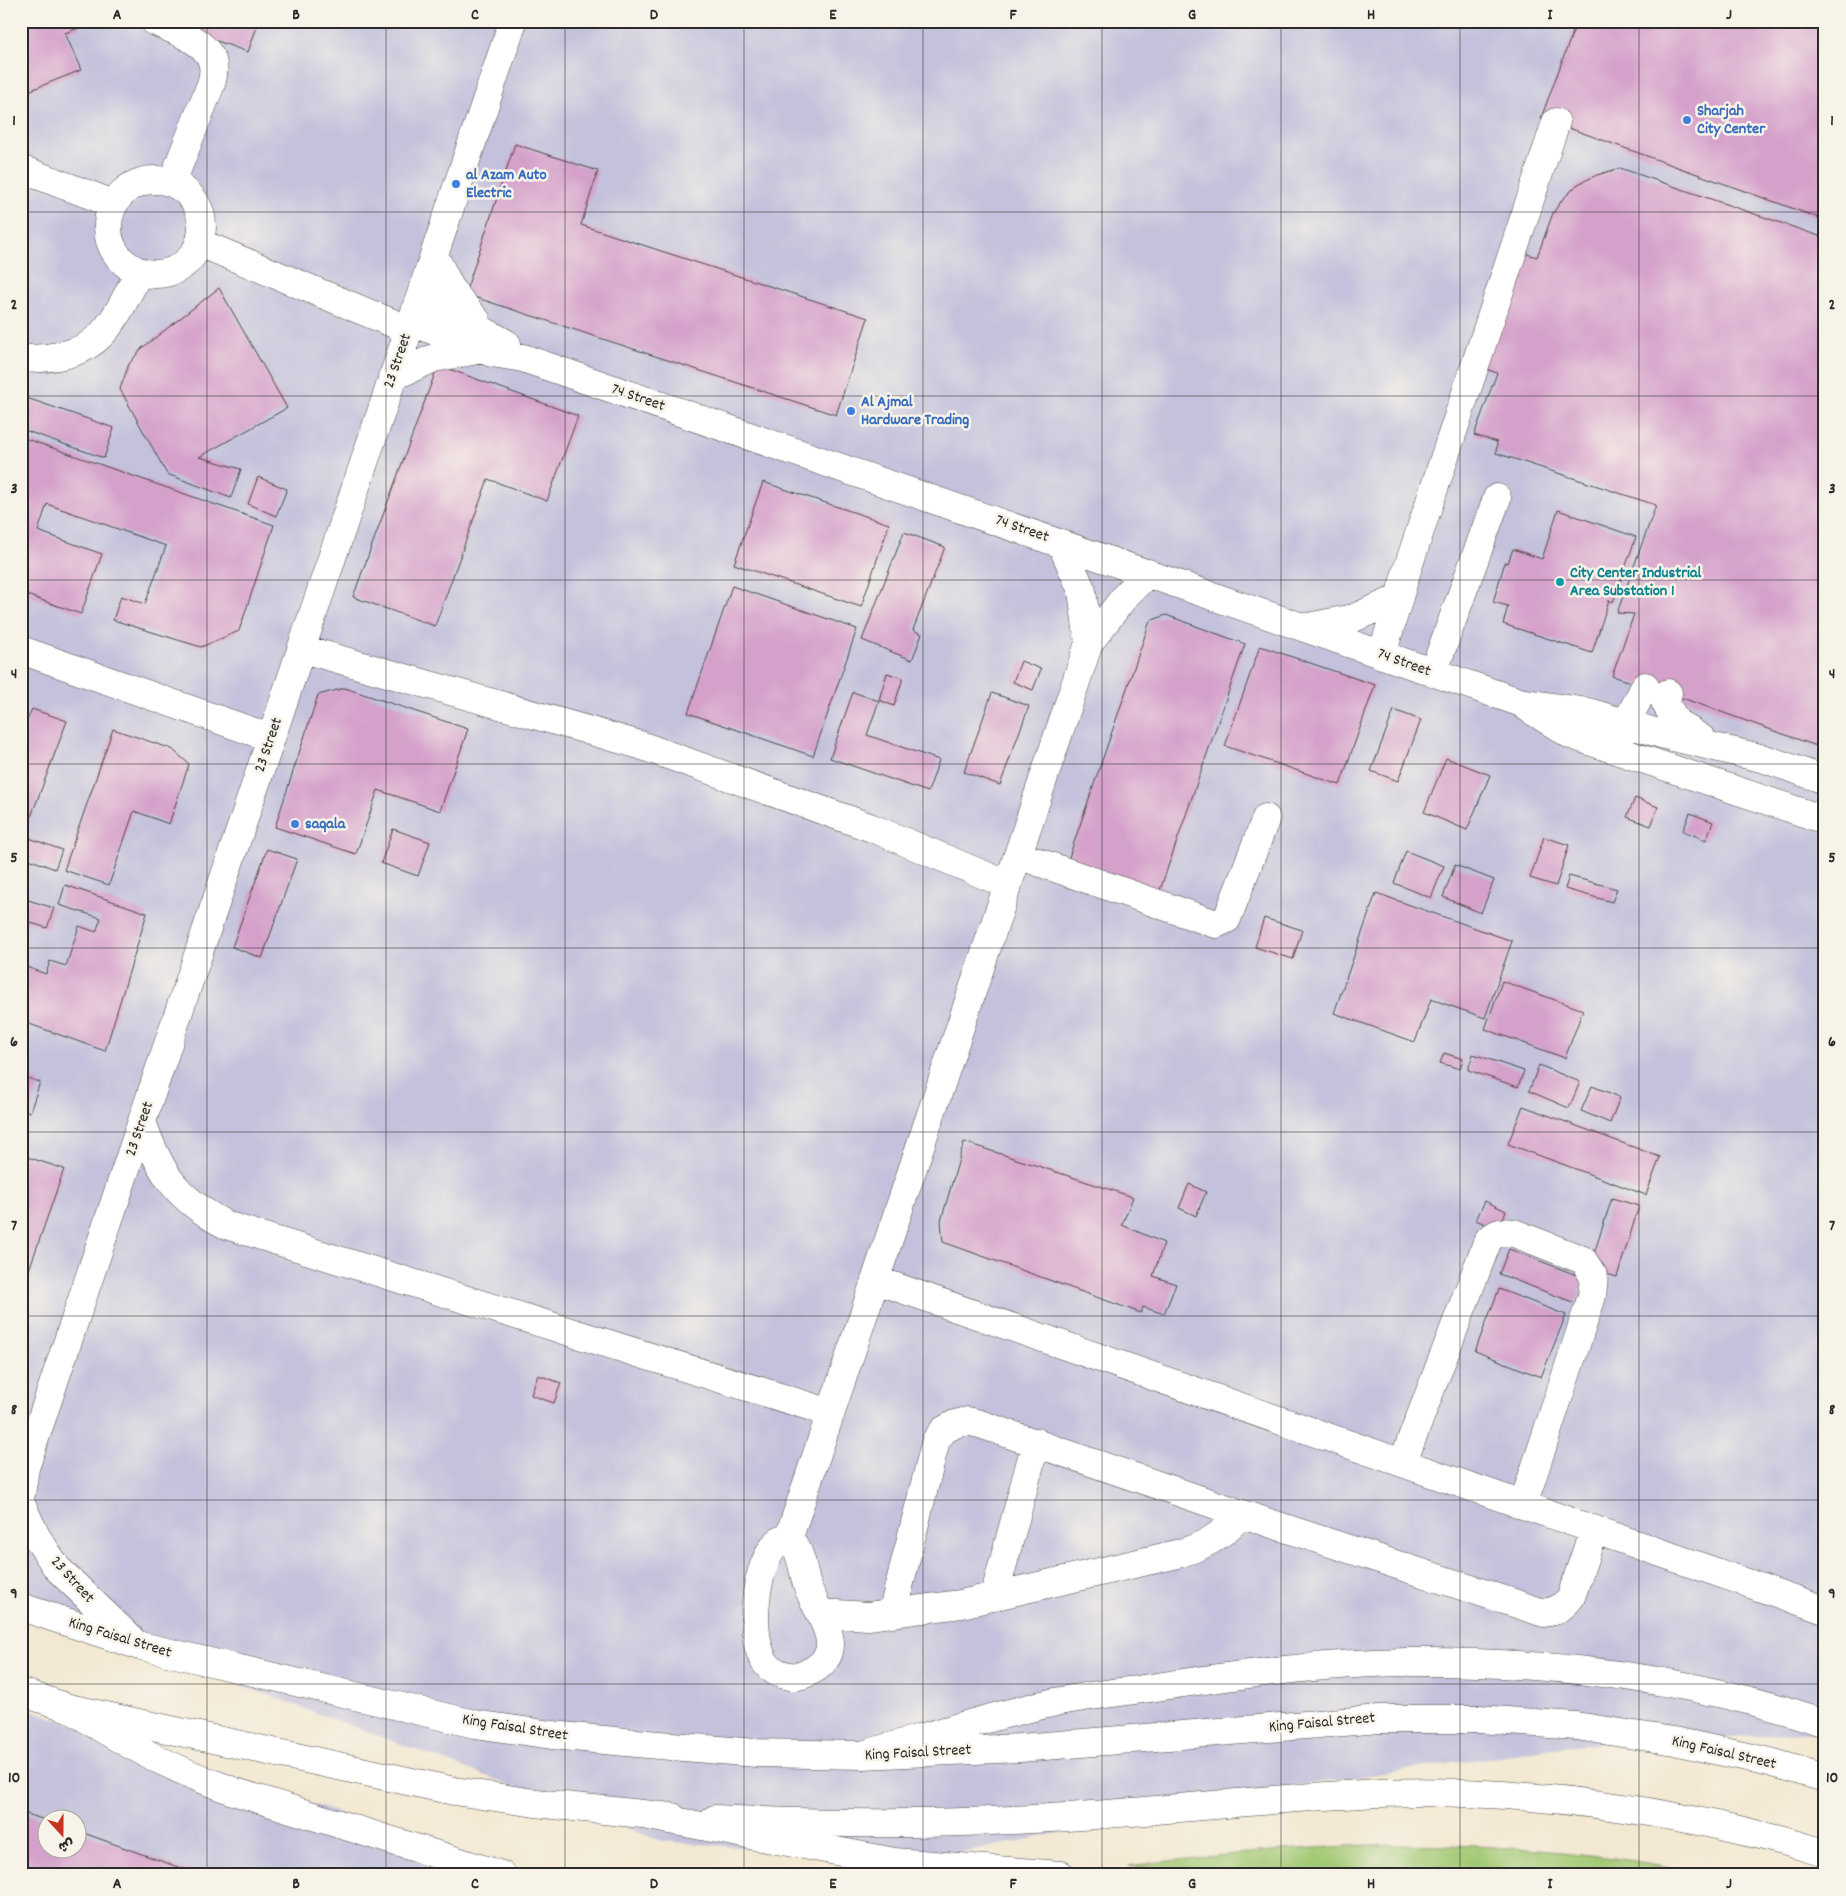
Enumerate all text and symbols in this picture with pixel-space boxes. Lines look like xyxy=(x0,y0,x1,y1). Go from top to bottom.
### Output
text: A xyxy=(113,4,122,27)
text: B xyxy=(292,4,300,27)
text: C xyxy=(471,4,479,27)
text: D xyxy=(650,4,659,27)
text: E xyxy=(829,4,837,27)
text: F xyxy=(1009,4,1017,27)
text: G xyxy=(1188,4,1196,27)
text: H xyxy=(1367,4,1375,27)
text: I xyxy=(1548,4,1554,27)
text: J xyxy=(1726,4,1732,27)
place label: Sharjah City Center xyxy=(1697,100,1766,141)
text: 1 xyxy=(12,110,16,133)
text: 1 xyxy=(1830,110,1834,133)
marker: Sharjah City Center xyxy=(1681,114,1693,126)
place label: al Azam Auto Electric xyxy=(466,164,547,205)
marker: al Azam Auto Electric xyxy=(450,178,462,190)
text: 2 xyxy=(11,294,18,317)
text: 2 xyxy=(1829,294,1836,317)
street label: 23 Street xyxy=(378,330,418,392)
street label: 74 Street xyxy=(608,378,668,418)
place label: Al Ajmal Hardware Trading xyxy=(861,391,969,432)
marker: Al Ajmal Hardware Trading xyxy=(845,405,857,417)
text: 3 xyxy=(10,478,18,501)
text: 3 xyxy=(1828,478,1836,501)
street label: 74 Street xyxy=(992,509,1052,549)
place label: City Center Industrial Area Substation 1 xyxy=(1570,562,1702,603)
marker: City Center Industrial Area Substation 1 xyxy=(1554,576,1566,588)
street label: 74 Street xyxy=(1374,643,1434,683)
text: 4 xyxy=(11,663,17,686)
text: 4 xyxy=(1829,663,1835,686)
street label: 23 Street xyxy=(249,714,289,776)
place label: saqala xyxy=(305,813,347,836)
marker: saqala xyxy=(289,818,301,830)
text: 5 xyxy=(10,847,18,870)
text: 5 xyxy=(1828,847,1836,870)
text: 6 xyxy=(10,1031,18,1054)
text: 6 xyxy=(1828,1031,1836,1054)
street label: 23 Street xyxy=(120,1098,160,1160)
text: 7 xyxy=(11,1215,17,1238)
text: 7 xyxy=(1829,1215,1835,1238)
text: 8 xyxy=(11,1399,18,1422)
text: 8 xyxy=(1829,1399,1836,1422)
street label: 23 Street xyxy=(45,1551,100,1609)
text: 9 xyxy=(10,1583,18,1606)
text: 9 xyxy=(1828,1583,1836,1606)
street label: King Faisal Street xyxy=(66,1611,174,1665)
street label: King Faisal Street xyxy=(1268,1707,1376,1739)
street label: King Faisal Street xyxy=(461,1708,570,1748)
street label: King Faisal Street xyxy=(1670,1730,1779,1776)
street label: King Faisal Street xyxy=(864,1739,972,1767)
text: 10 xyxy=(8,1767,20,1790)
text: 10 xyxy=(1826,1767,1838,1790)
north arrow xyxy=(38,1808,88,1858)
text: ش xyxy=(55,1832,77,1856)
text: A xyxy=(113,1873,122,1896)
text: B xyxy=(292,1873,300,1896)
text: C xyxy=(471,1873,479,1896)
text: D xyxy=(650,1873,659,1896)
text: E xyxy=(829,1873,837,1896)
text: F xyxy=(1009,1873,1017,1896)
text: G xyxy=(1188,1873,1196,1896)
text: H xyxy=(1367,1873,1375,1896)
text: I xyxy=(1548,1873,1554,1896)
text: J xyxy=(1726,1873,1732,1896)

